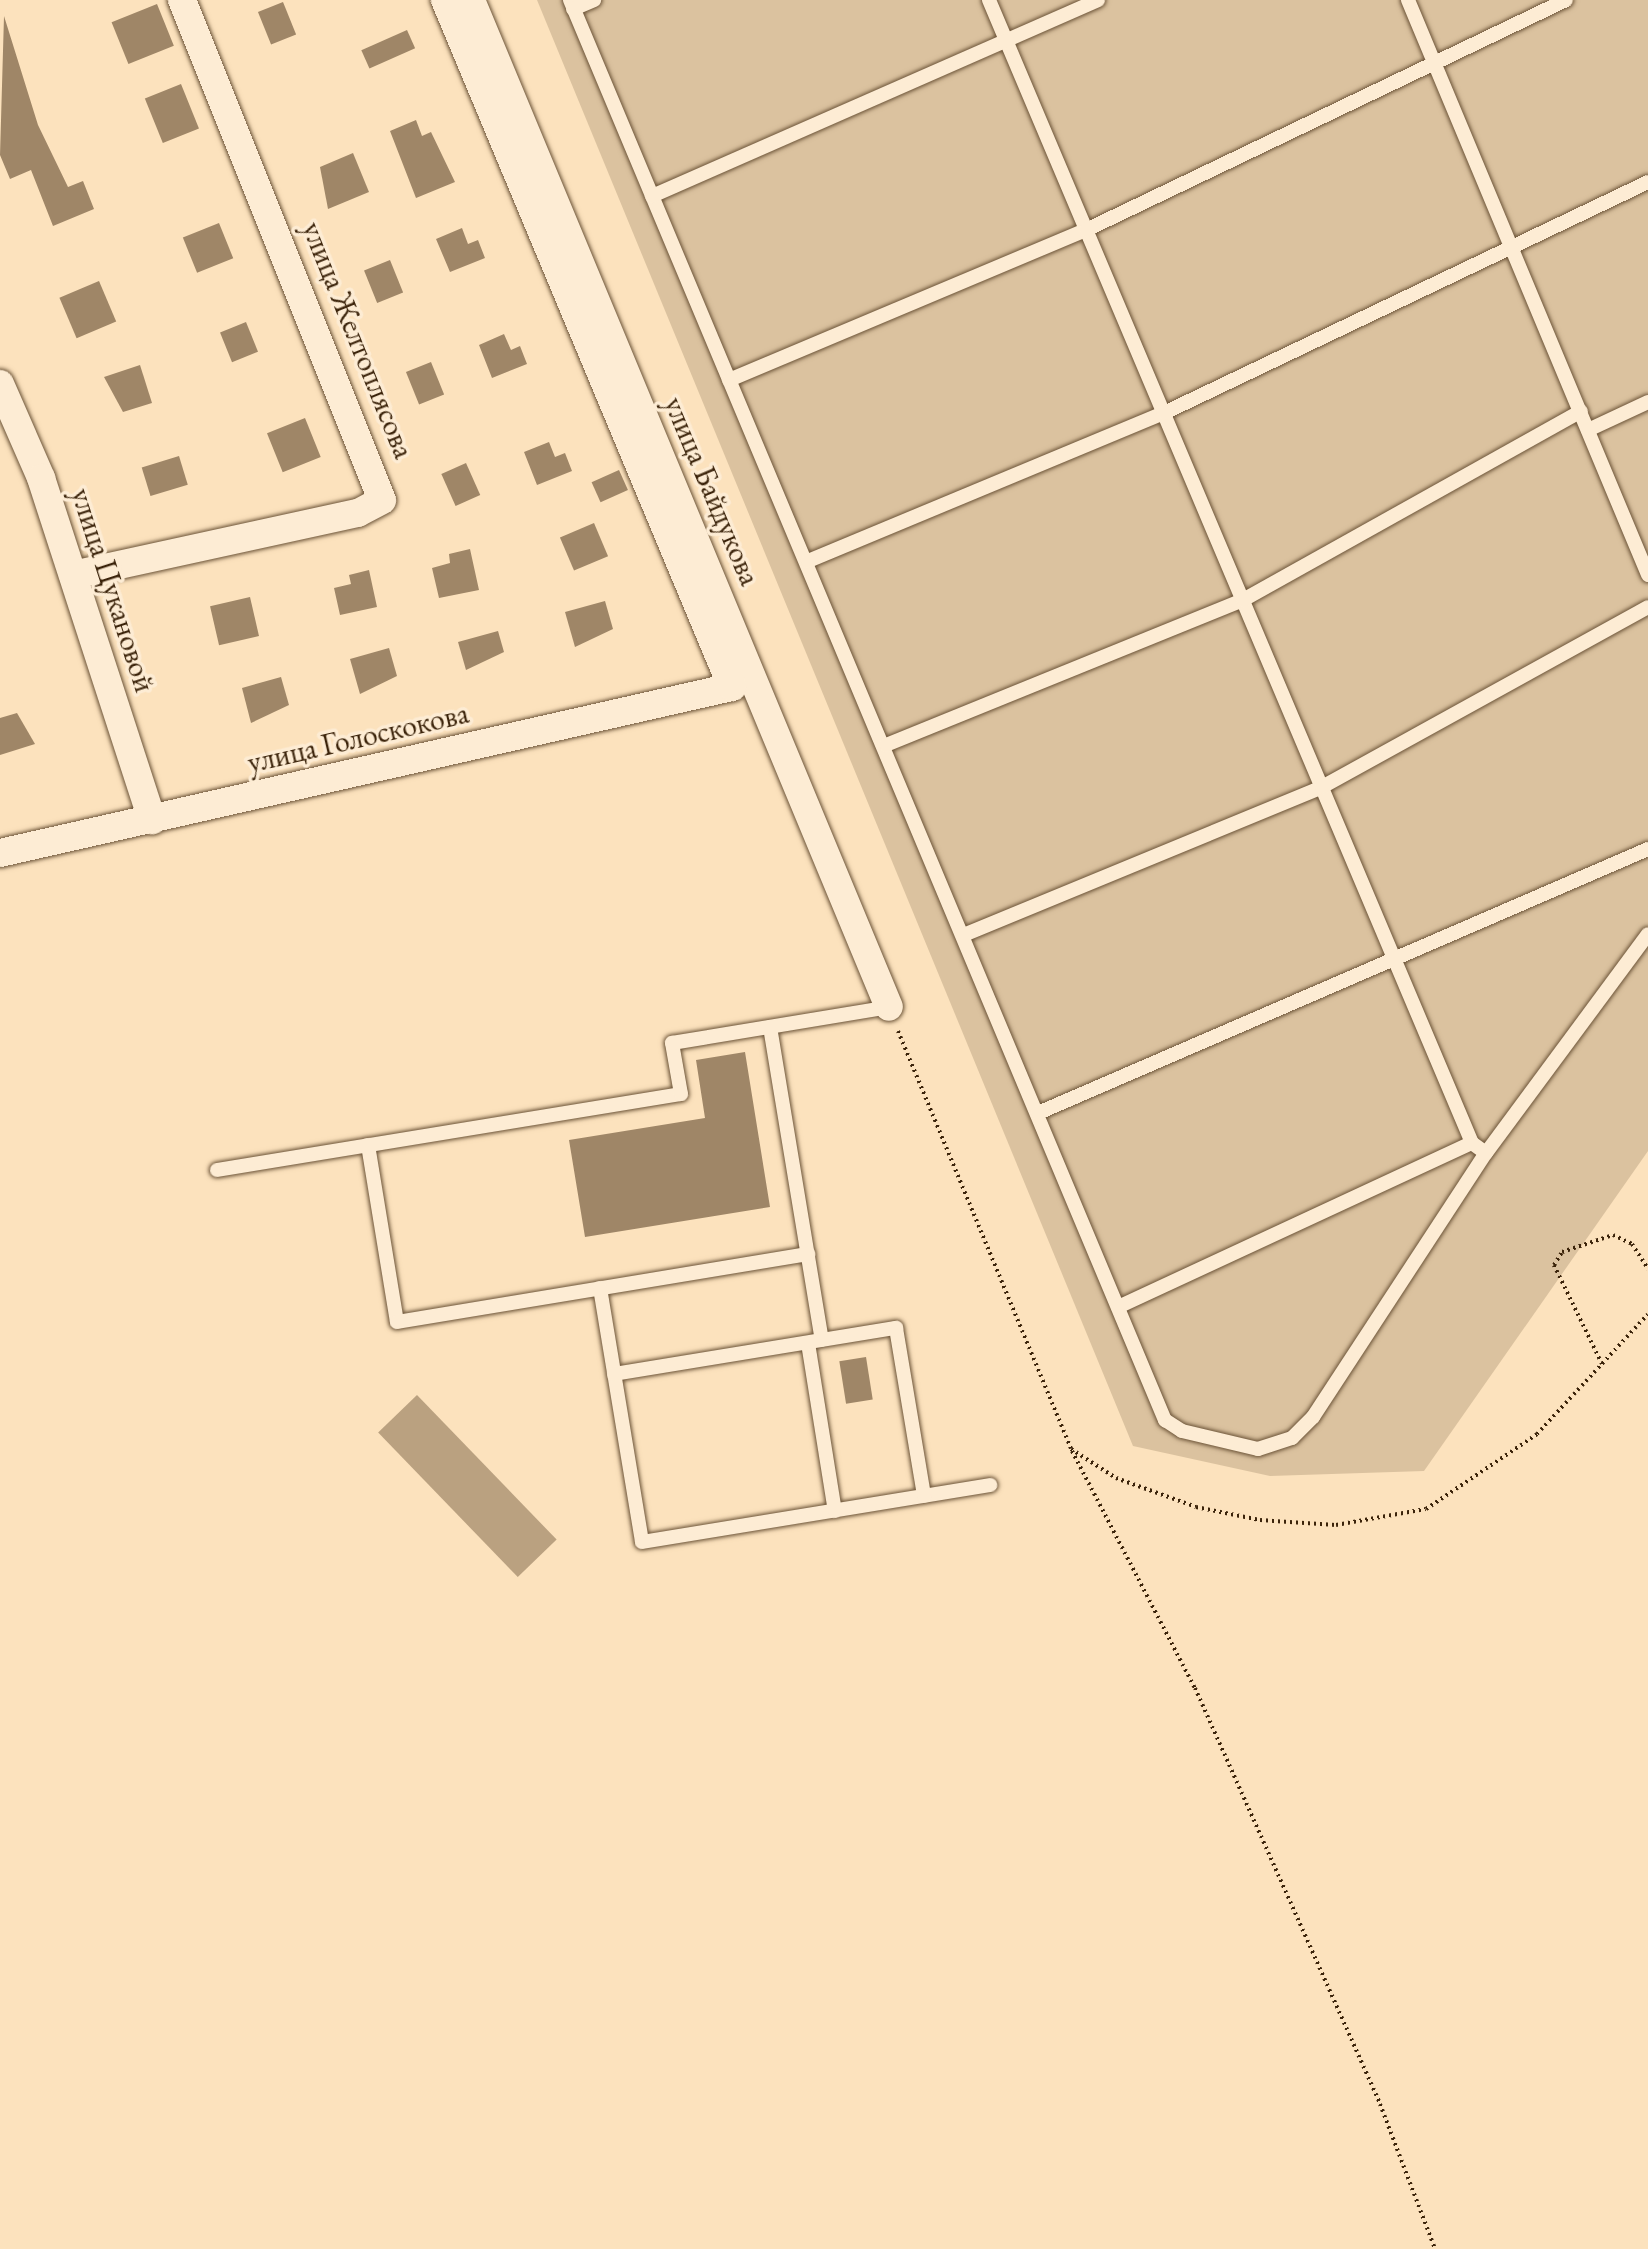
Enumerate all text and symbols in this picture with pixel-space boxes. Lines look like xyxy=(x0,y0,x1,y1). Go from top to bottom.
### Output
street label: улица Желтоплясова xyxy=(294,216,422,464)
street label: улица Байдукова xyxy=(656,391,768,591)
street label: улица Цукановой xyxy=(63,484,163,696)
street label: улица Голоскокова xyxy=(244,695,472,781)

